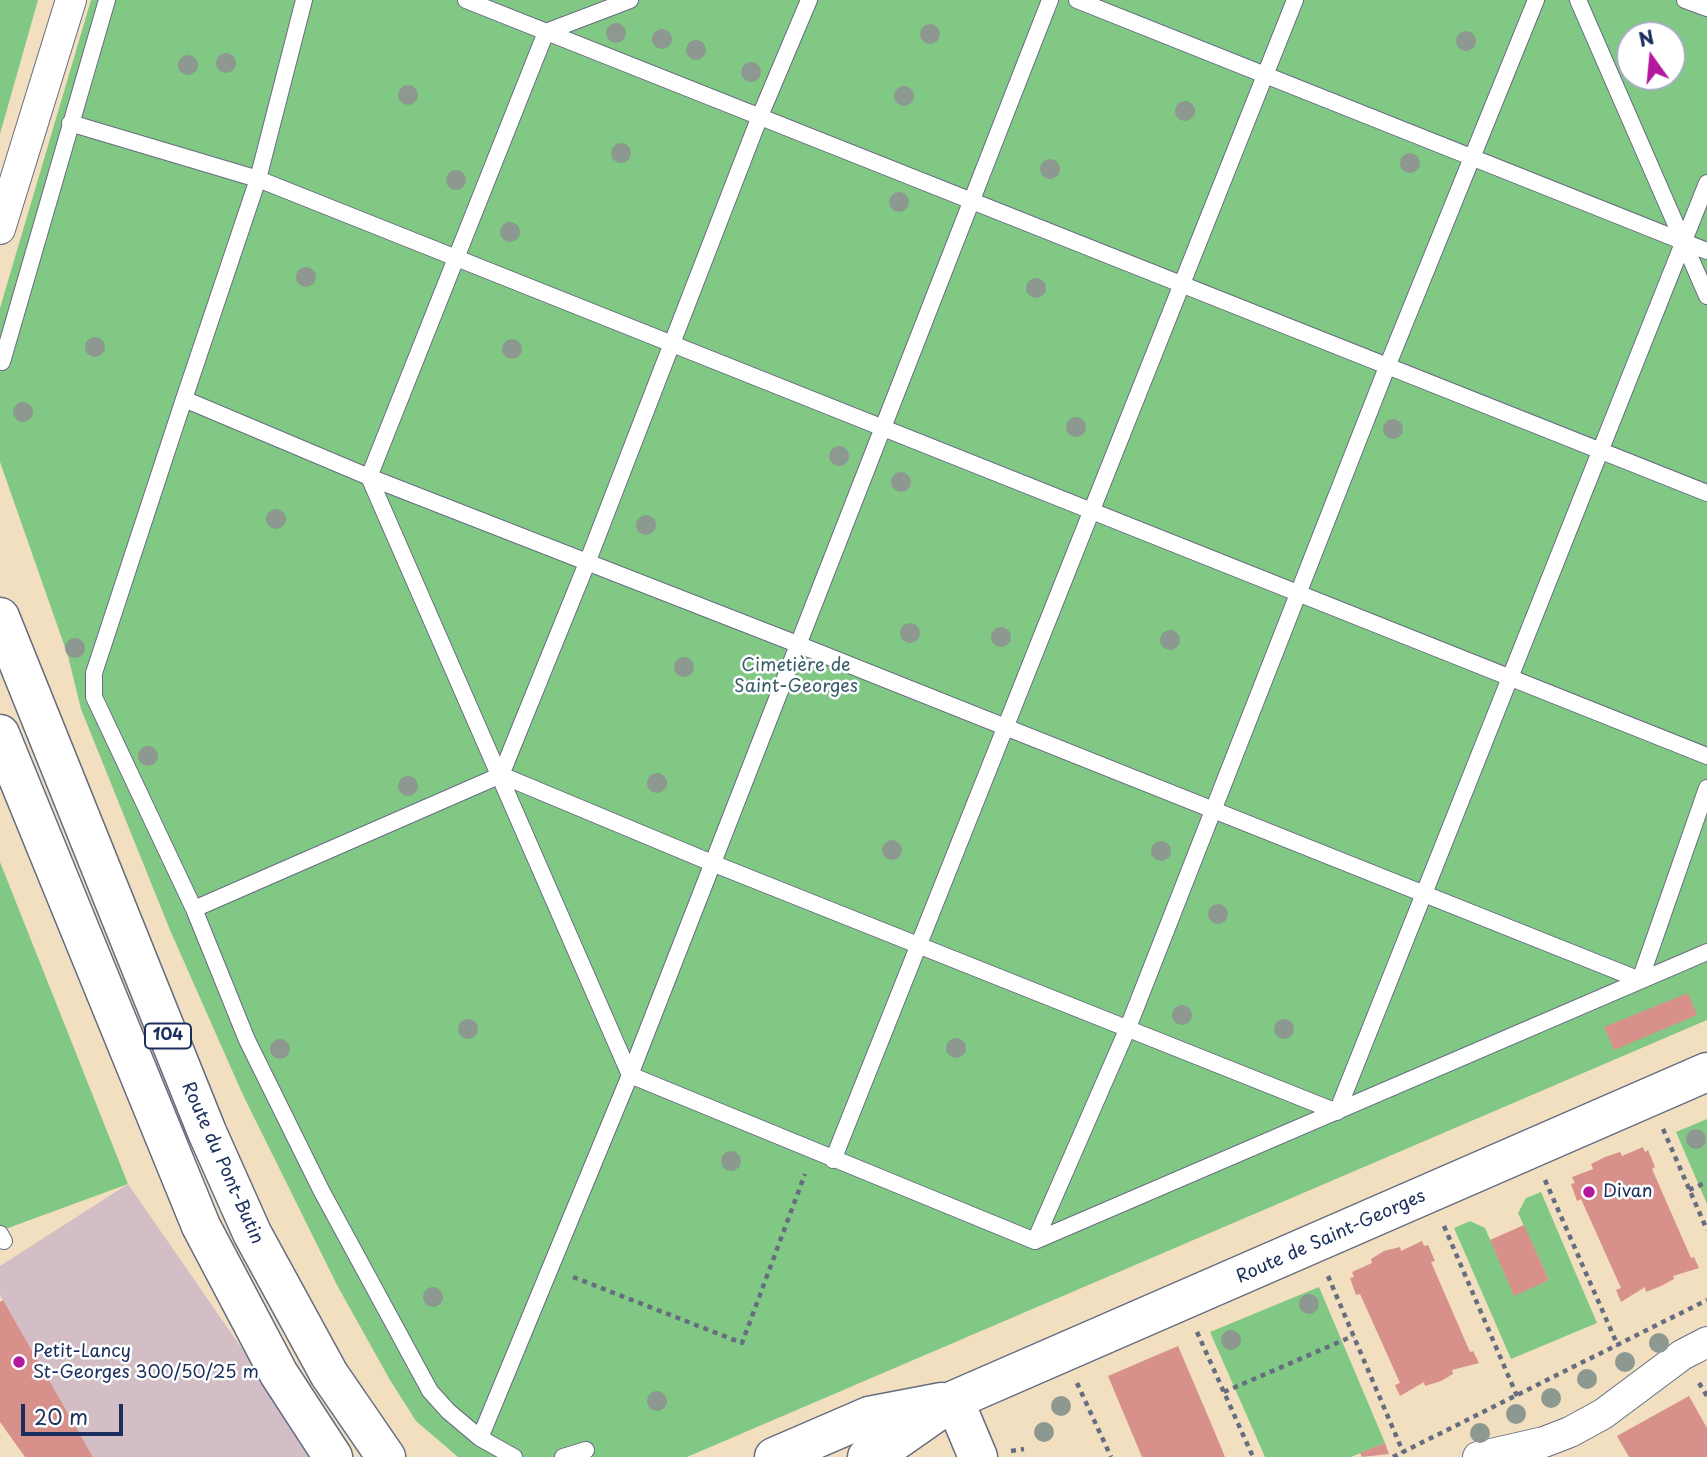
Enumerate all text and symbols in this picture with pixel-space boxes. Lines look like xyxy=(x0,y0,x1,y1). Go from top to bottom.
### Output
north arrow xyxy=(1616,21,1686,91)
text: N xyxy=(1635,22,1657,53)
park label: Cimetière de Saint-Georges xyxy=(734,655,858,698)
road number: 104 xyxy=(145,1024,191,1048)
street label: Route du Pont-Butin xyxy=(177,1079,267,1247)
place label: Divan xyxy=(1603,1181,1653,1203)
marker: Divan xyxy=(1581,1184,1597,1200)
street label: Route de Saint-Georges xyxy=(1233,1185,1429,1289)
place label: Petit-Lancy St-Georges 300/50/25 m xyxy=(33,1341,259,1384)
marker: Petit-Lancy St-Georges 300/50/25 m xyxy=(11,1354,27,1370)
scale bar xyxy=(24,1390,126,1434)
text: 20 m xyxy=(34,1400,88,1432)

